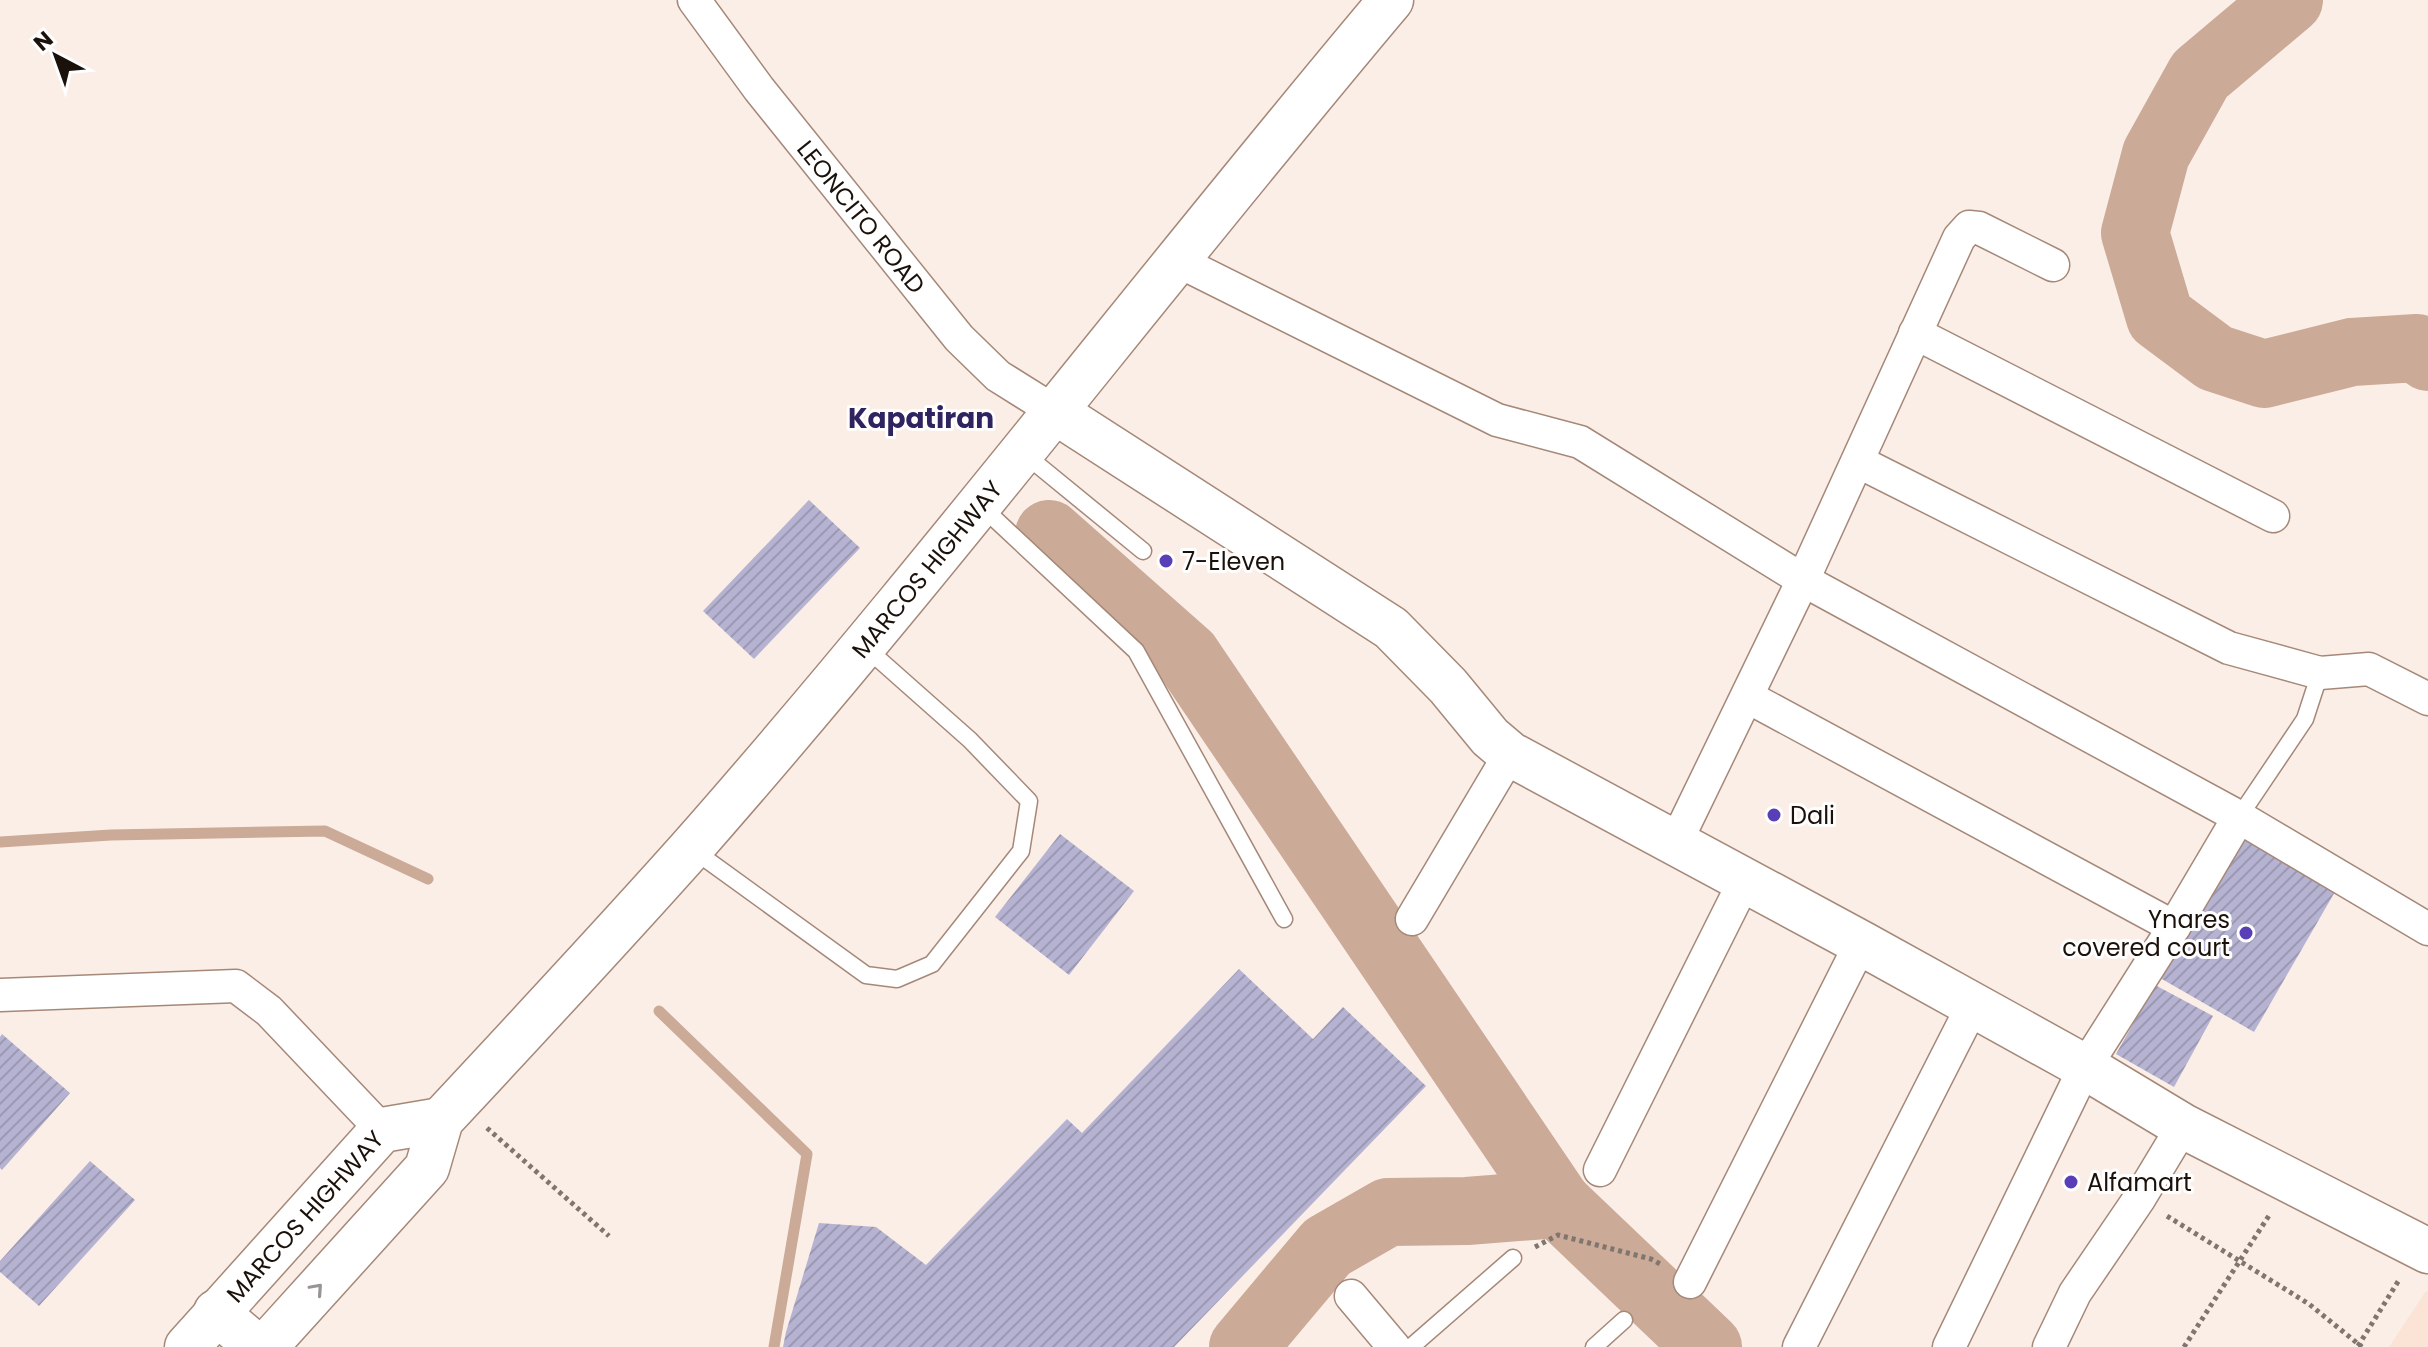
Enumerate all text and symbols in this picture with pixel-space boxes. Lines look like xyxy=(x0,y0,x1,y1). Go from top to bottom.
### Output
north arrow xyxy=(16,16,96,96)
text: N xyxy=(27,24,60,58)
street label: LEONCITO ROAD xyxy=(790,133,933,300)
district label: Kapatiran xyxy=(848,399,994,438)
street label: MARCOS HIGHWAY xyxy=(844,473,1009,665)
place label: 7-Eleven xyxy=(1182,545,1285,578)
marker: 7-Eleven xyxy=(1157,552,1175,570)
place label: Dali xyxy=(1790,799,1835,832)
marker: Dali xyxy=(1765,806,1783,824)
place label: Ynares covered court xyxy=(2062,903,2230,964)
marker: Ynares covered court xyxy=(2237,924,2255,942)
street label: MARCOS HIGHWAY xyxy=(219,1123,391,1309)
place label: Alfamart xyxy=(2087,1166,2192,1199)
marker: Alfamart xyxy=(2062,1173,2080,1191)
one-way arrow xyxy=(307,1284,322,1299)

